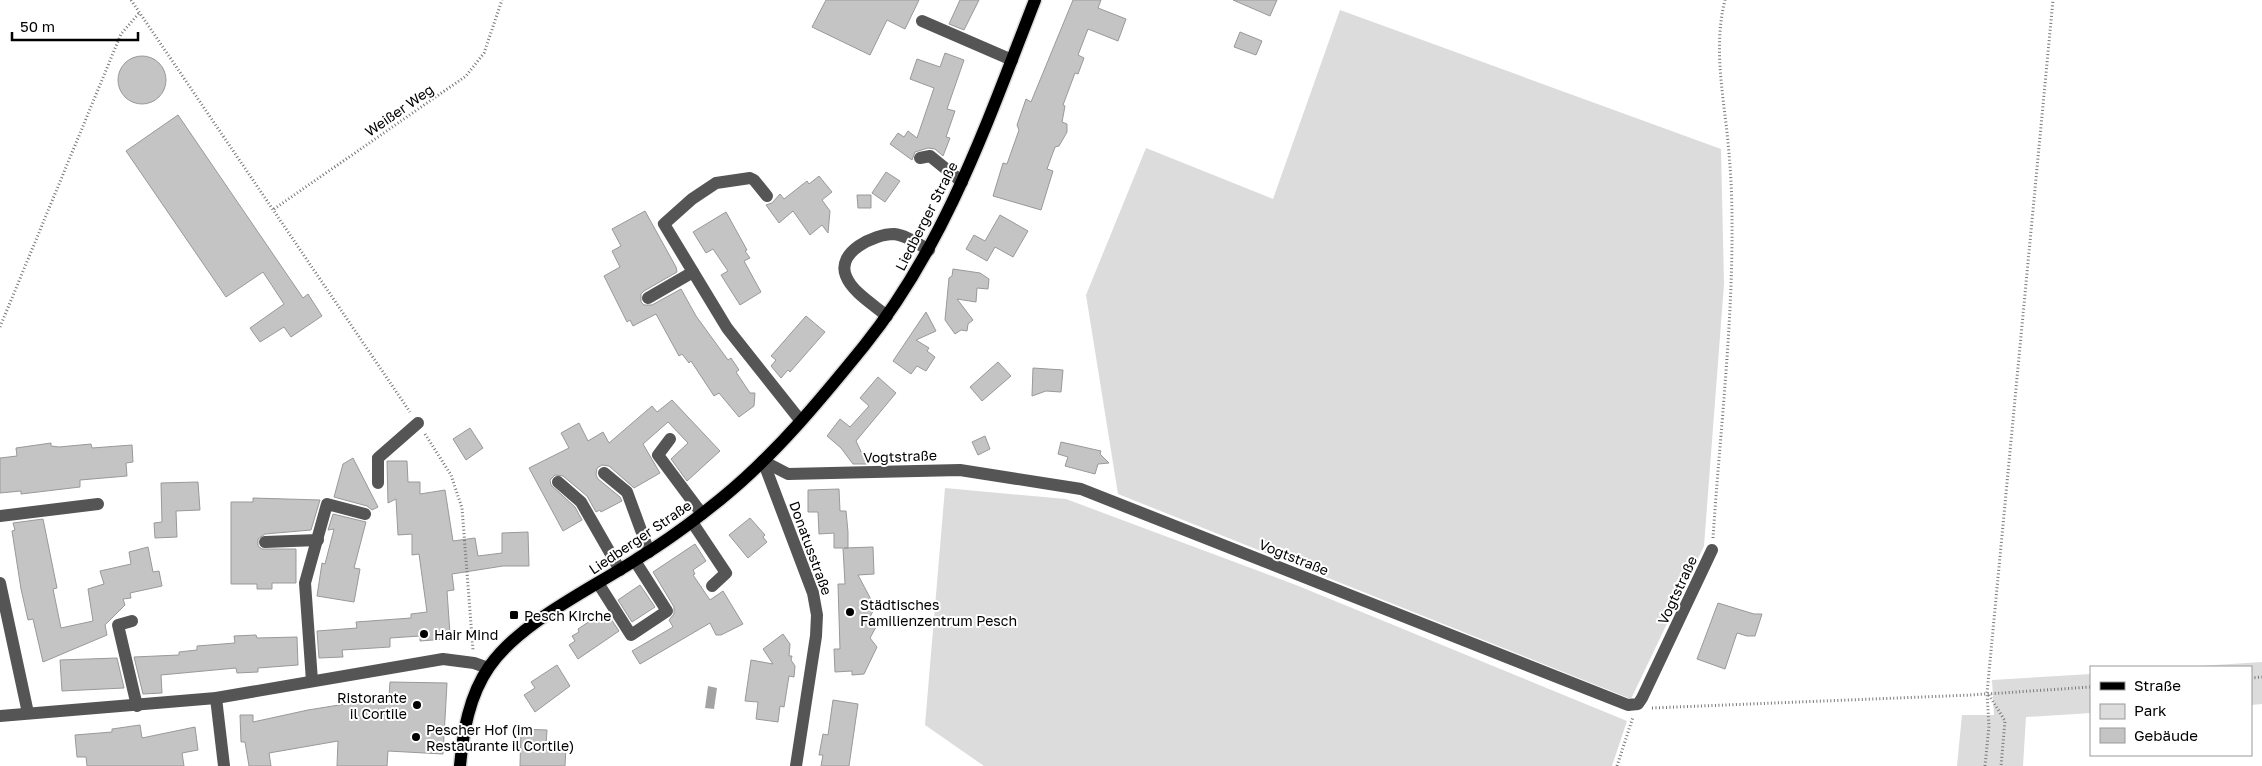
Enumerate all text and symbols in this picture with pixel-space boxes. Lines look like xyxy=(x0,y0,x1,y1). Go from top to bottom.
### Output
scale bar xyxy=(12,10,139,42)
text: 50 m xyxy=(20,17,55,35)
street label: Weißer Weg xyxy=(362,80,436,140)
street label: Liedberger Straße xyxy=(891,159,961,273)
street label: Vogtstraße xyxy=(863,446,937,466)
street label: Liedberger Straße xyxy=(586,496,694,578)
street label: Donatusstraße xyxy=(786,499,836,597)
street label: Vogtstraße xyxy=(1257,535,1331,579)
street label: Vogtstraße xyxy=(1654,553,1700,627)
place label: Städtisches Familienzentrum Pesch xyxy=(860,596,1017,629)
marker: Städtisches Familienzentrum Pesch xyxy=(844,606,856,618)
place label: Pesch Kirche xyxy=(524,607,611,624)
marker: Pesch Kirche xyxy=(508,609,520,621)
place label: Hair Mind xyxy=(434,626,498,643)
marker: Hair Mind xyxy=(418,628,430,640)
legend xyxy=(2090,666,2252,756)
text: Straße xyxy=(2134,676,2181,694)
place label: Ristorante il Cortile xyxy=(337,689,407,722)
marker: Ristorante il Cortile xyxy=(411,699,423,711)
text: Park xyxy=(2134,701,2167,719)
place label: Pescher Hof (im Restaurante il Cortile) xyxy=(426,721,574,754)
text: Gebäude xyxy=(2134,726,2198,744)
marker: Pescher Hof (im Restaurante il Cortile) xyxy=(410,731,422,743)

